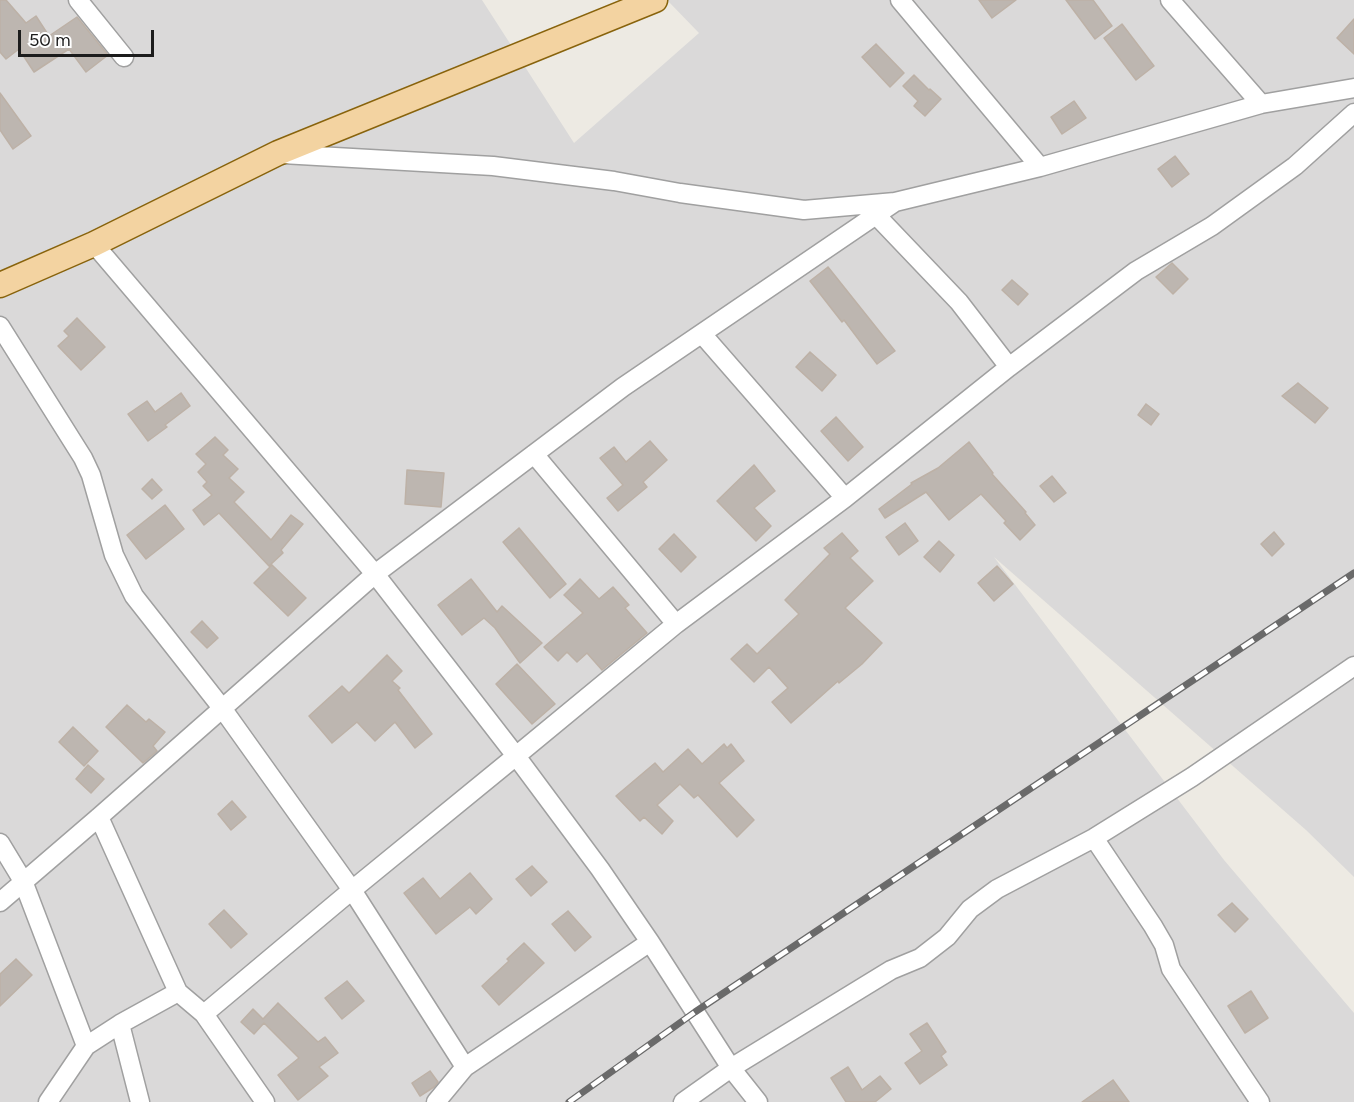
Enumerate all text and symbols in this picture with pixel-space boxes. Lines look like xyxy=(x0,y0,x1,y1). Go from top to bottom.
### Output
scale bar xyxy=(21,18,158,56)
text: 50 m xyxy=(29,29,71,51)

